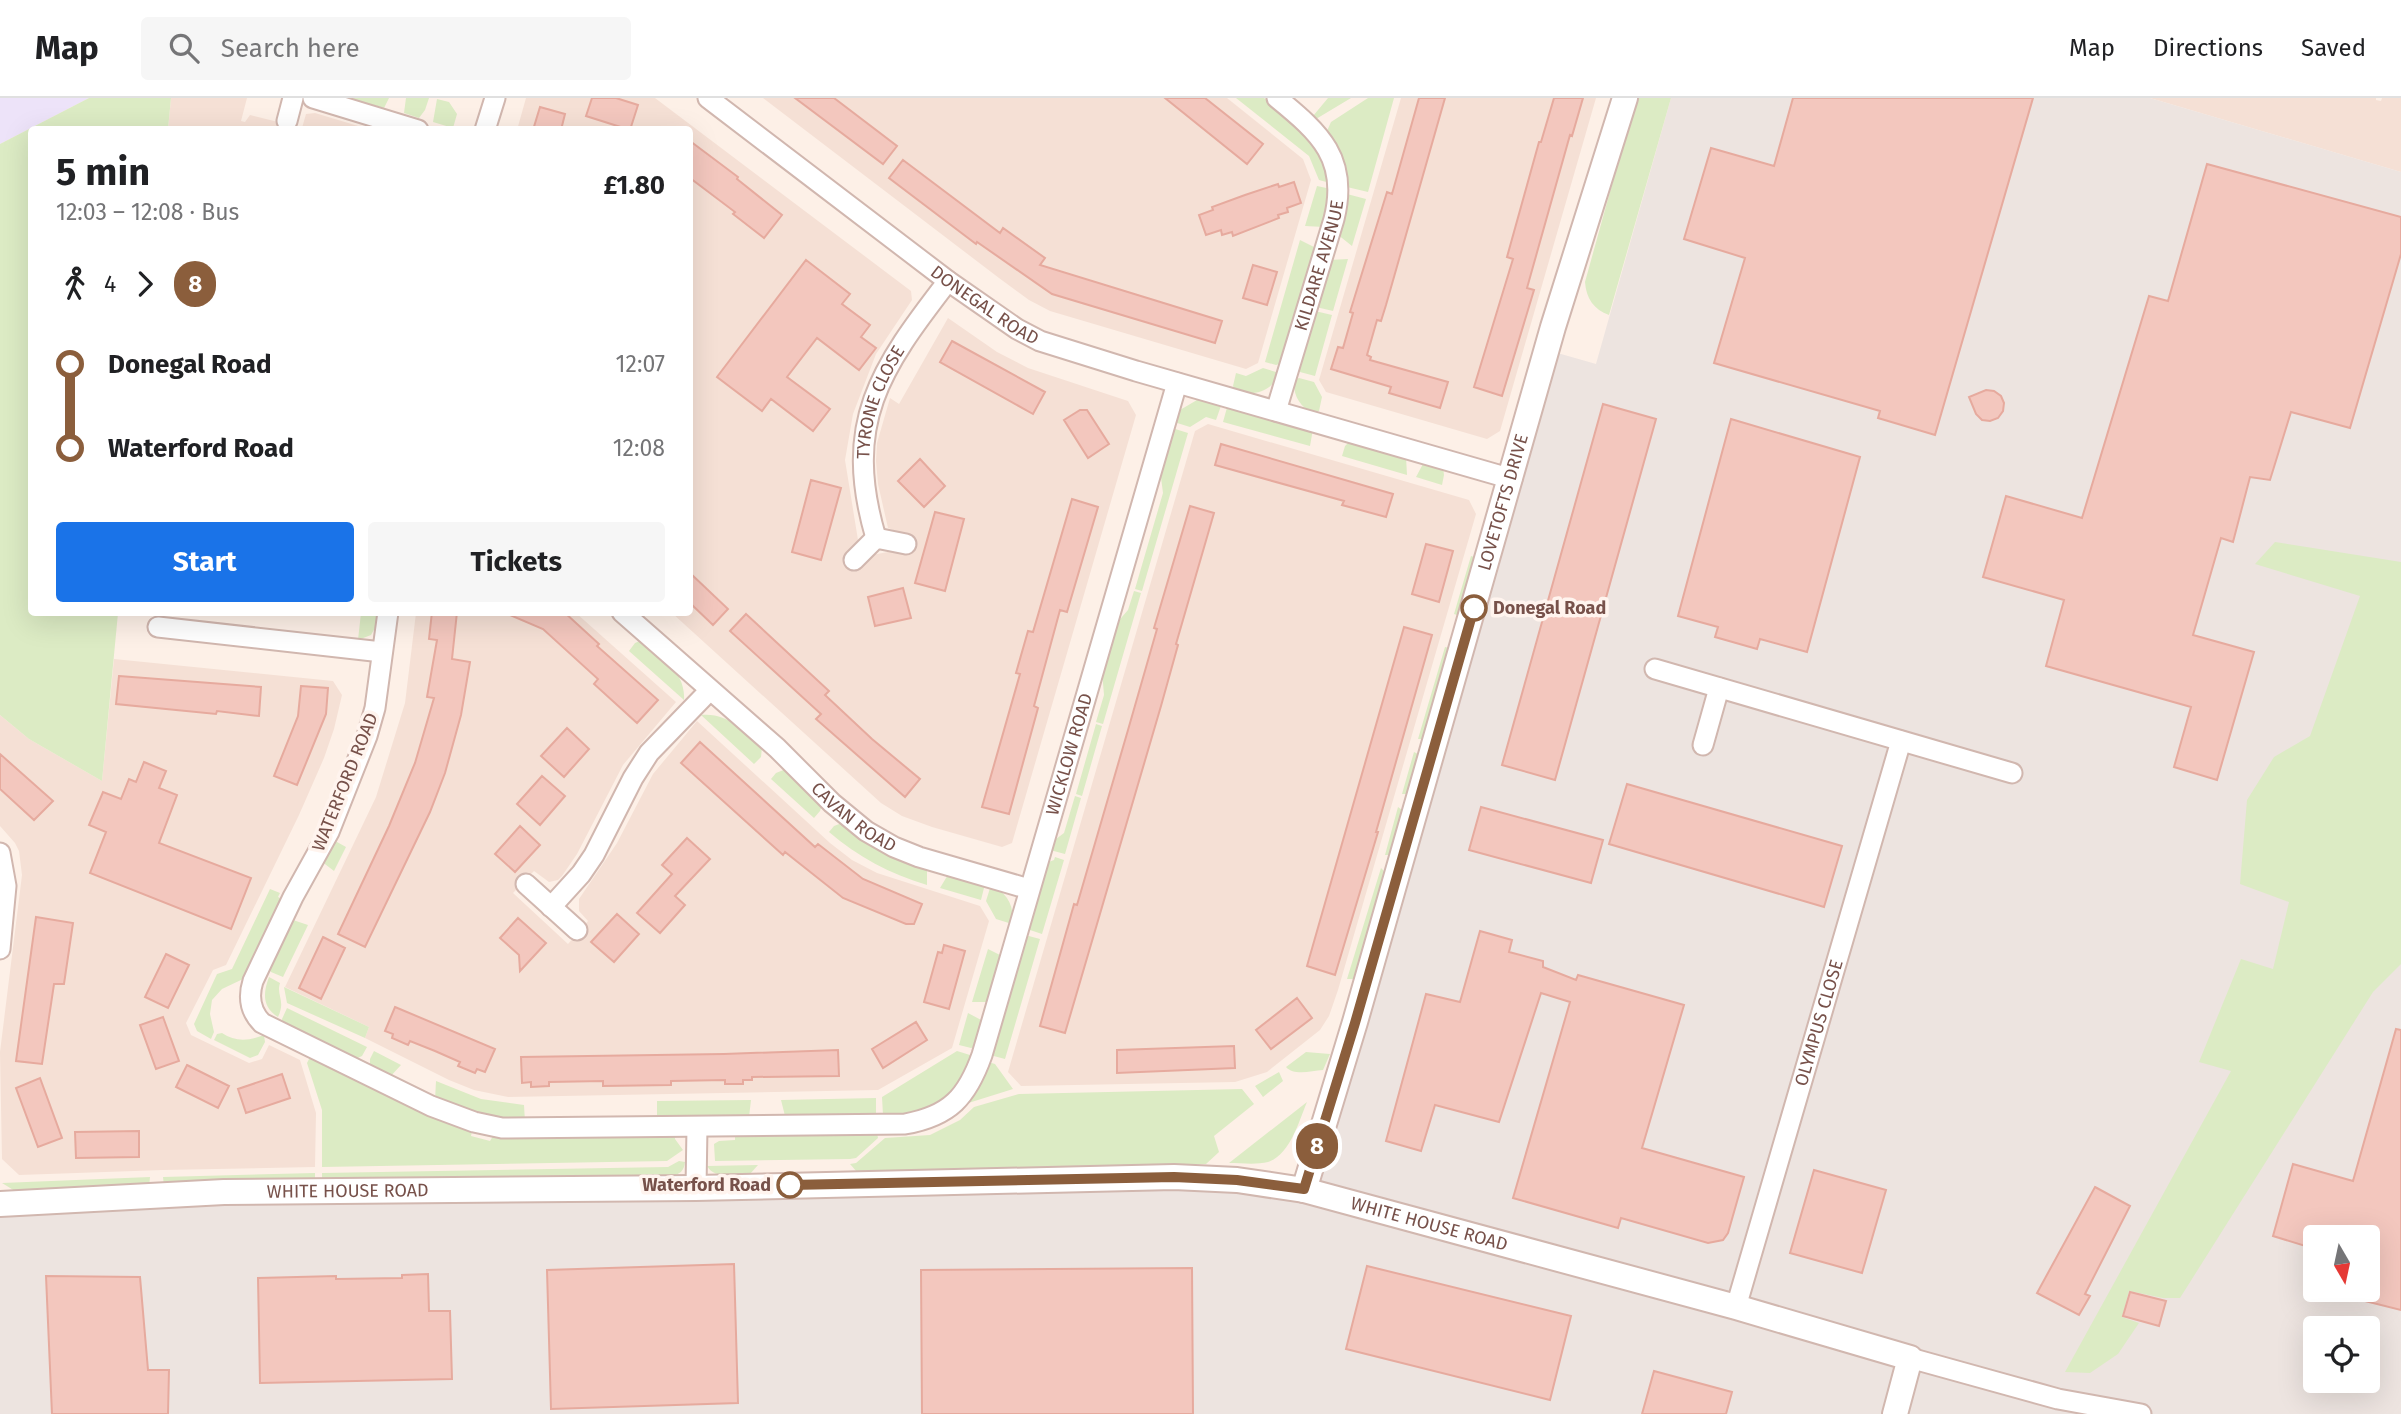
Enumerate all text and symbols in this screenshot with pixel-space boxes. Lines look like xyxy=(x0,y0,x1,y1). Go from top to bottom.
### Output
search box xyxy=(141,17,631,80)
text: Map xyxy=(35,28,99,68)
icon: search xyxy=(165,29,203,67)
text: Search here xyxy=(221,33,360,64)
text: Map xyxy=(2069,34,2115,62)
text: Directions xyxy=(2153,34,2263,62)
text: Saved xyxy=(2301,34,2366,62)
text: 5 min xyxy=(56,149,150,195)
text: £1.80 xyxy=(603,170,665,201)
text: 12:03 – 12:08 · Bus xyxy=(56,198,239,226)
street label: KILDARE AVENUE xyxy=(1290,198,1348,334)
street label: DONEGAL ROAD xyxy=(926,261,1043,349)
icon: walk xyxy=(56,265,94,303)
icon: forward xyxy=(126,265,164,303)
text: 4 xyxy=(104,270,116,298)
text: 8 xyxy=(188,270,202,298)
street label: TYRONE CLOSE xyxy=(852,341,909,459)
text: Donegal Road xyxy=(108,349,272,380)
text: 12:07 xyxy=(616,350,665,378)
street label: LOVETOFTS DRIVE xyxy=(1473,431,1533,573)
text: Waterford Road xyxy=(108,433,294,464)
text: 12:08 xyxy=(613,434,665,462)
button: Start xyxy=(56,522,354,602)
button: Tickets xyxy=(368,522,665,602)
marker: Donegal Road xyxy=(1461,595,1487,621)
place label: Donegal Road xyxy=(1493,597,1606,619)
street label: WICKLOW ROAD xyxy=(1041,691,1097,818)
street label: WATERFORD ROAD xyxy=(307,710,383,854)
street label: CAVAN ROAD xyxy=(806,777,900,857)
street label: OLYMPUS CLOSE xyxy=(1790,957,1848,1089)
line badge: 8 xyxy=(1294,1123,1340,1169)
text: 8 xyxy=(1310,1132,1324,1160)
marker: Waterford Road xyxy=(777,1172,803,1198)
place label: Waterford Road xyxy=(642,1174,771,1196)
street label: WHITE HOUSE ROAD xyxy=(267,1179,429,1203)
street label: WHITE HOUSE ROAD xyxy=(1348,1192,1510,1256)
north arrow xyxy=(2303,1225,2380,1302)
map controls xyxy=(2303,1225,2380,1393)
button: locate xyxy=(2303,1316,2380,1393)

